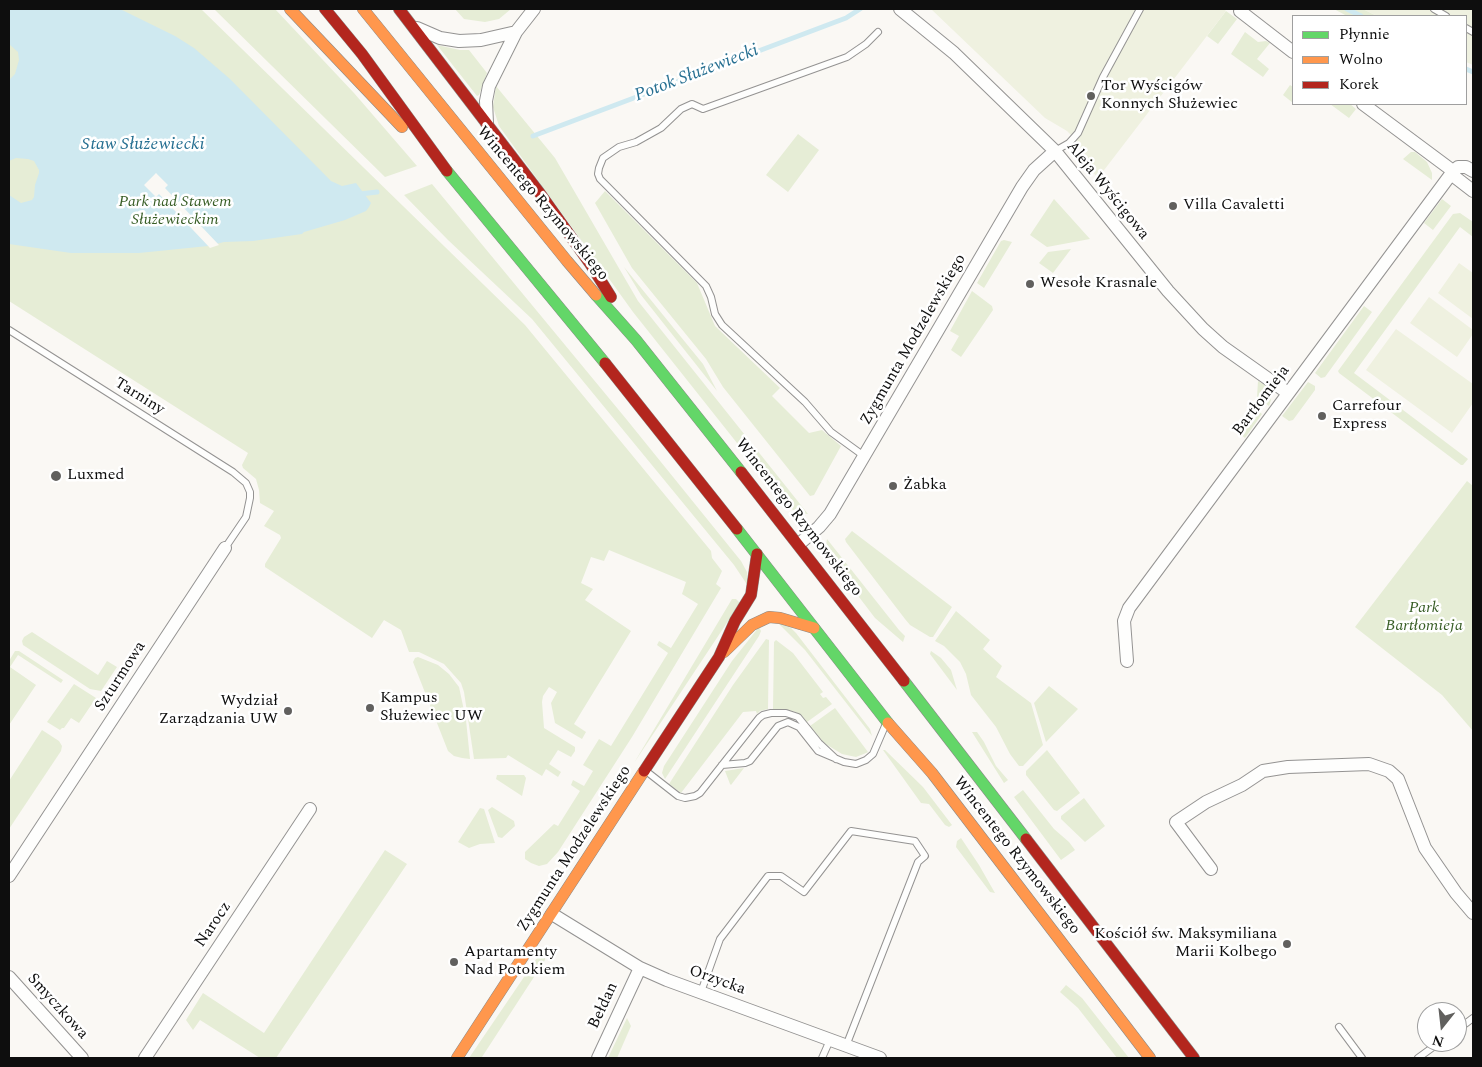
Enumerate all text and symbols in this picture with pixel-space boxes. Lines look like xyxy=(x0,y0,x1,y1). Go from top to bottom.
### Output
legend xyxy=(1292,15,1467,105)
text: Płynnie xyxy=(1339,23,1390,46)
water label: Potok Służewiecki xyxy=(632,40,762,108)
text: Wolno xyxy=(1339,48,1383,71)
text: Korek xyxy=(1339,73,1379,96)
place label: Tor Wyścigów Konnych Służewiec xyxy=(1101,77,1238,115)
marker: Tor Wyścigów Konnych Służewiec xyxy=(1085,90,1097,102)
street label: Wincentego Rzymowskiego xyxy=(472,123,612,285)
water label: Staw Służewiecki xyxy=(81,134,205,156)
street label: Aleja Wyścigowa xyxy=(1061,138,1153,244)
park label: Park nad Stawem Służewieckim xyxy=(118,193,232,231)
place label: Villa Cavaletti xyxy=(1183,196,1285,216)
marker: Villa Cavaletti xyxy=(1167,200,1179,212)
street label: Zygmunta Modzelewskiego xyxy=(857,251,971,429)
place label: Wesołe Krasnale xyxy=(1040,274,1157,294)
marker: Wesołe Krasnale xyxy=(1024,278,1036,290)
street label: Bartłomieja xyxy=(1229,362,1295,440)
street label: Tarniny xyxy=(110,374,168,420)
place label: Carrefour Express xyxy=(1332,397,1401,435)
marker: Carrefour Express xyxy=(1316,410,1328,422)
street label: Wincentego Rzymowskiego xyxy=(730,435,866,601)
place label: Luxmed xyxy=(67,466,124,486)
marker: Luxmed xyxy=(49,469,63,483)
place label: Żabka xyxy=(903,476,947,496)
marker: Żabka xyxy=(887,480,899,492)
park label: Park Bartłomieja xyxy=(1385,599,1463,637)
street label: Szturmowa xyxy=(91,638,151,716)
place label: Kampus Służewiec UW xyxy=(380,689,483,727)
place label: Wydział Zarządzania UW xyxy=(159,692,278,730)
marker: Kampus Służewiec UW xyxy=(364,702,376,714)
marker: Wydział Zarządzania UW xyxy=(282,705,294,717)
street label: Zygmunta Modzelewskiego xyxy=(514,762,636,936)
street label: Wincentego Rzymowskiego xyxy=(948,773,1084,939)
street label: Narocz xyxy=(192,899,236,951)
place label: Kościół św. Maksymiliana Marii Kolbego xyxy=(1094,925,1277,963)
marker: Kościół św. Maksymiliana Marii Kolbego xyxy=(1281,938,1293,950)
place label: Apartamenty Nad Potokiem xyxy=(464,943,565,981)
marker: Apartamenty Nad Potokiem xyxy=(448,956,460,968)
street label: Orzycka xyxy=(686,962,748,1000)
street label: Smyczkowa xyxy=(22,970,92,1044)
street label: Bełdan xyxy=(585,980,623,1032)
north arrow xyxy=(1417,1002,1467,1052)
text: N xyxy=(1430,1029,1446,1053)

